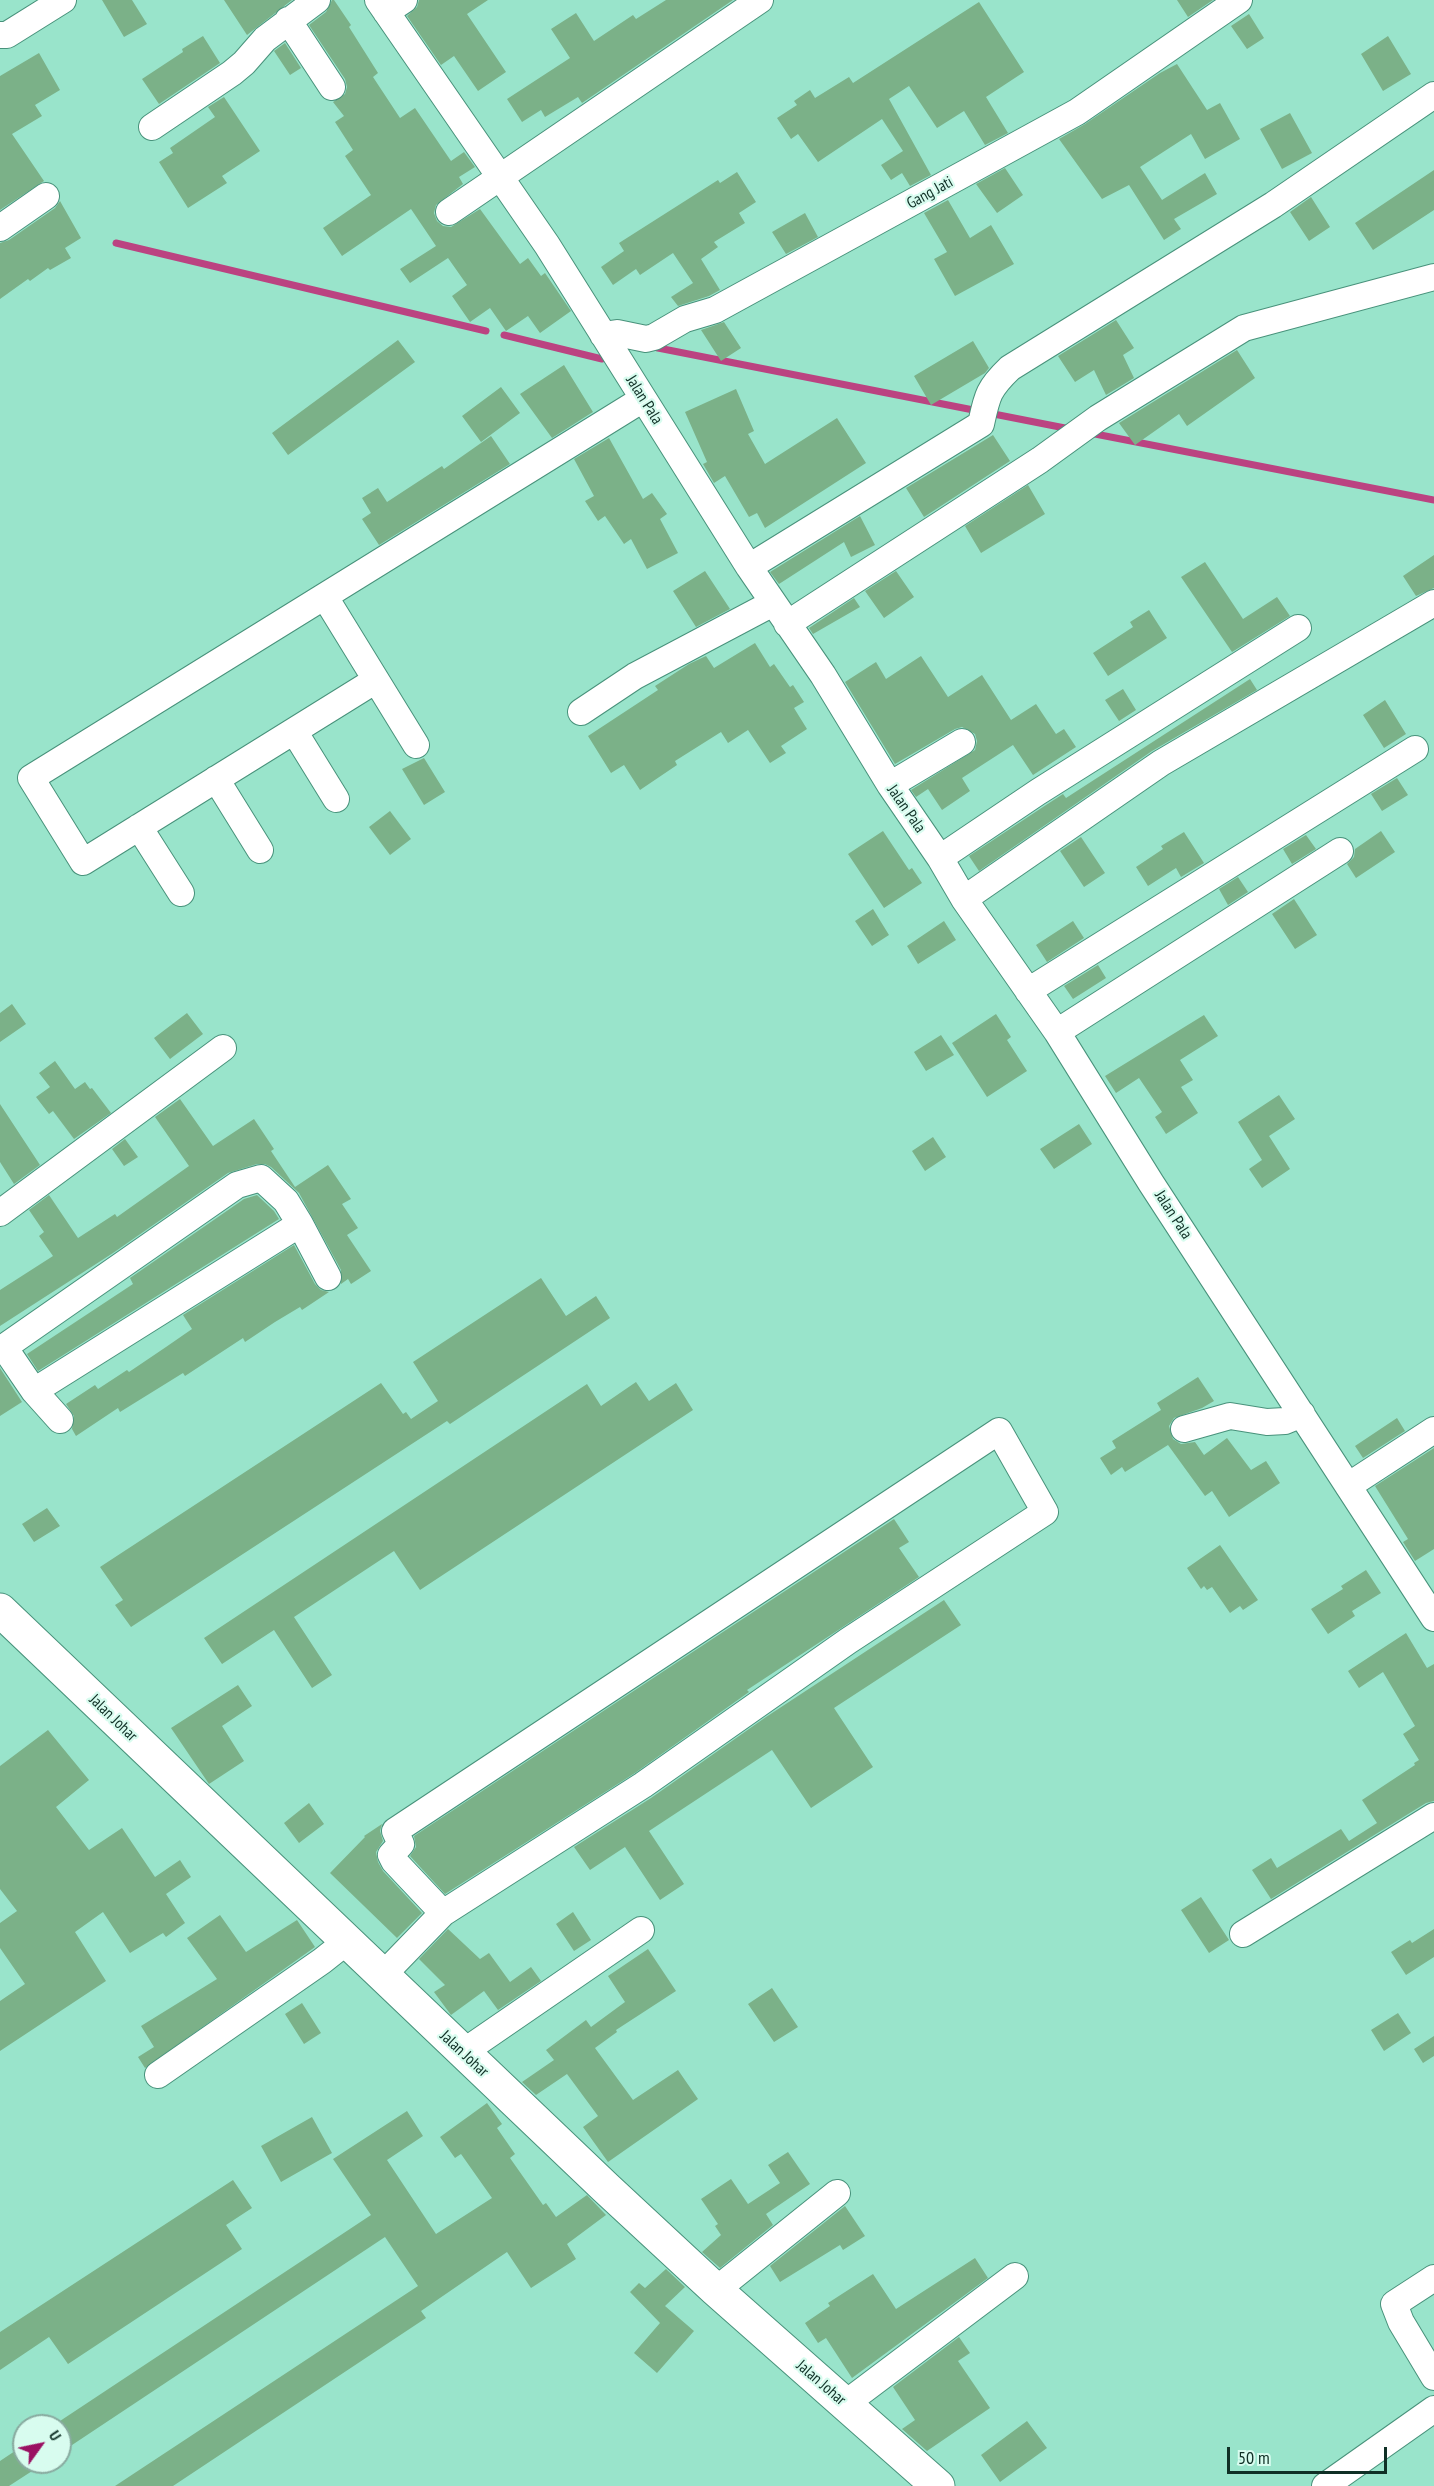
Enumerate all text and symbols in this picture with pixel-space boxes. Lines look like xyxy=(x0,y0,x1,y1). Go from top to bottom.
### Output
street label: Gang Jati xyxy=(904,173,956,213)
street label: Jalan Pala xyxy=(622,372,666,428)
street label: Jalan Pala xyxy=(883,781,929,837)
street label: Jalan Pala xyxy=(1150,1187,1196,1243)
street label: Jalan Johar xyxy=(85,1690,141,1746)
street label: Jalan Johar xyxy=(436,2027,492,2081)
street label: Jalan Johar xyxy=(792,2356,850,2410)
north arrow xyxy=(12,2414,72,2474)
text: U xyxy=(45,2426,66,2444)
scale bar xyxy=(1230,2435,1390,2473)
text: 50 m xyxy=(1238,2446,1270,2469)

